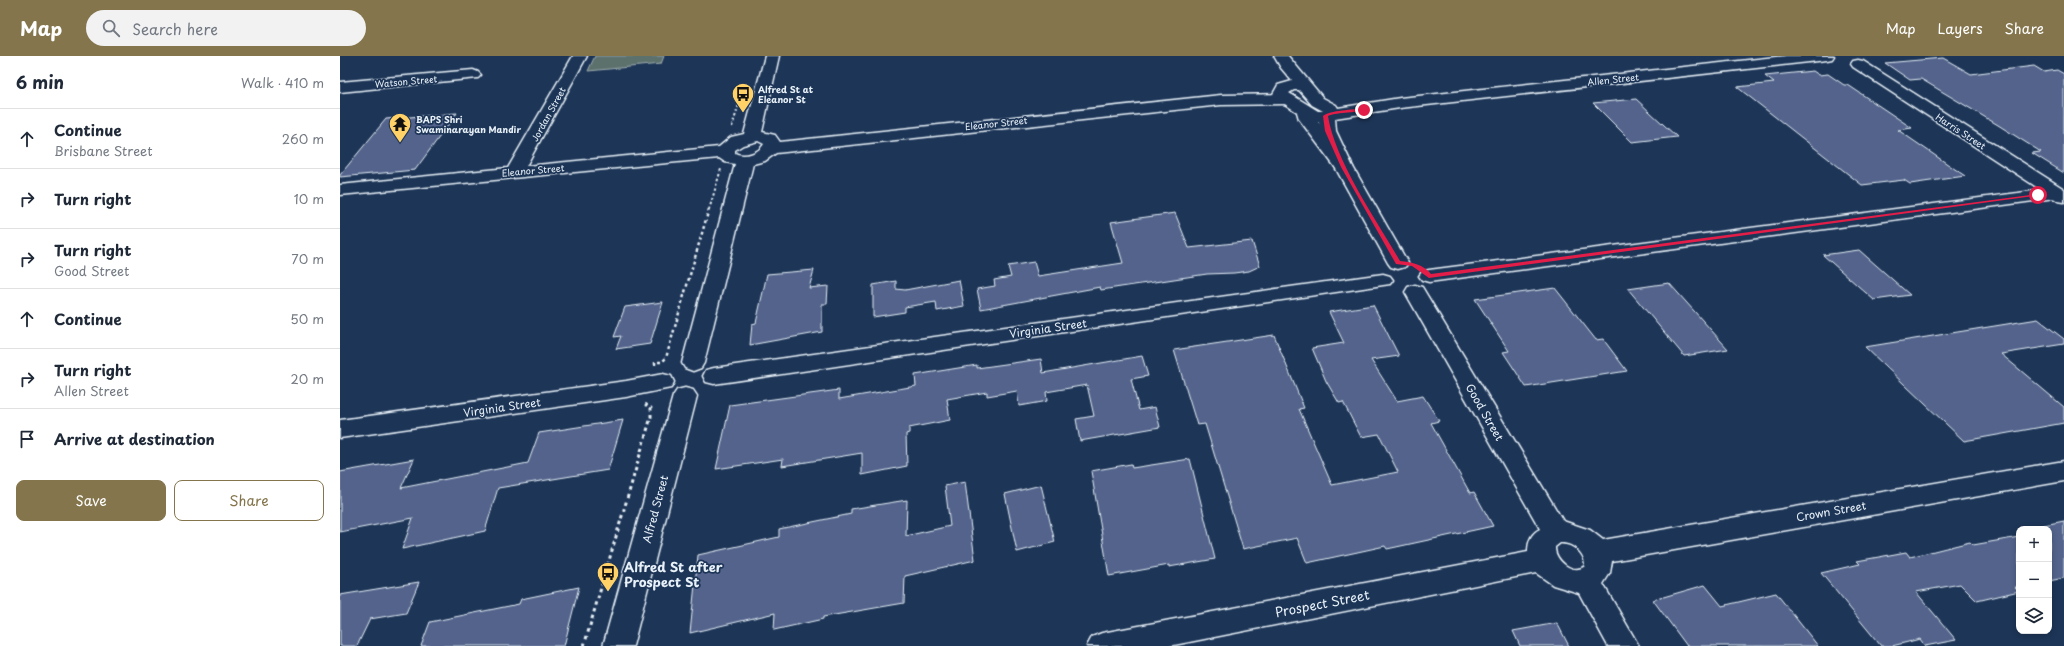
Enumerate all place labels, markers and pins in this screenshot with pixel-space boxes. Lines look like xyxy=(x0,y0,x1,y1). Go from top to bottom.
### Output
bus stop icon: Alfred St at Eleanor St xyxy=(730,81,756,114)
place label: Alfred St at Eleanor St xyxy=(758,82,814,106)
temple icon: BAPS Shri Swaminarayan Mandir xyxy=(387,111,413,144)
place label: BAPS Shri Swaminarayan Mandir xyxy=(416,112,521,136)
place label: Alfred St after Prospect St xyxy=(624,557,723,591)
bus stop icon: Alfred St after Prospect St xyxy=(595,560,621,593)

